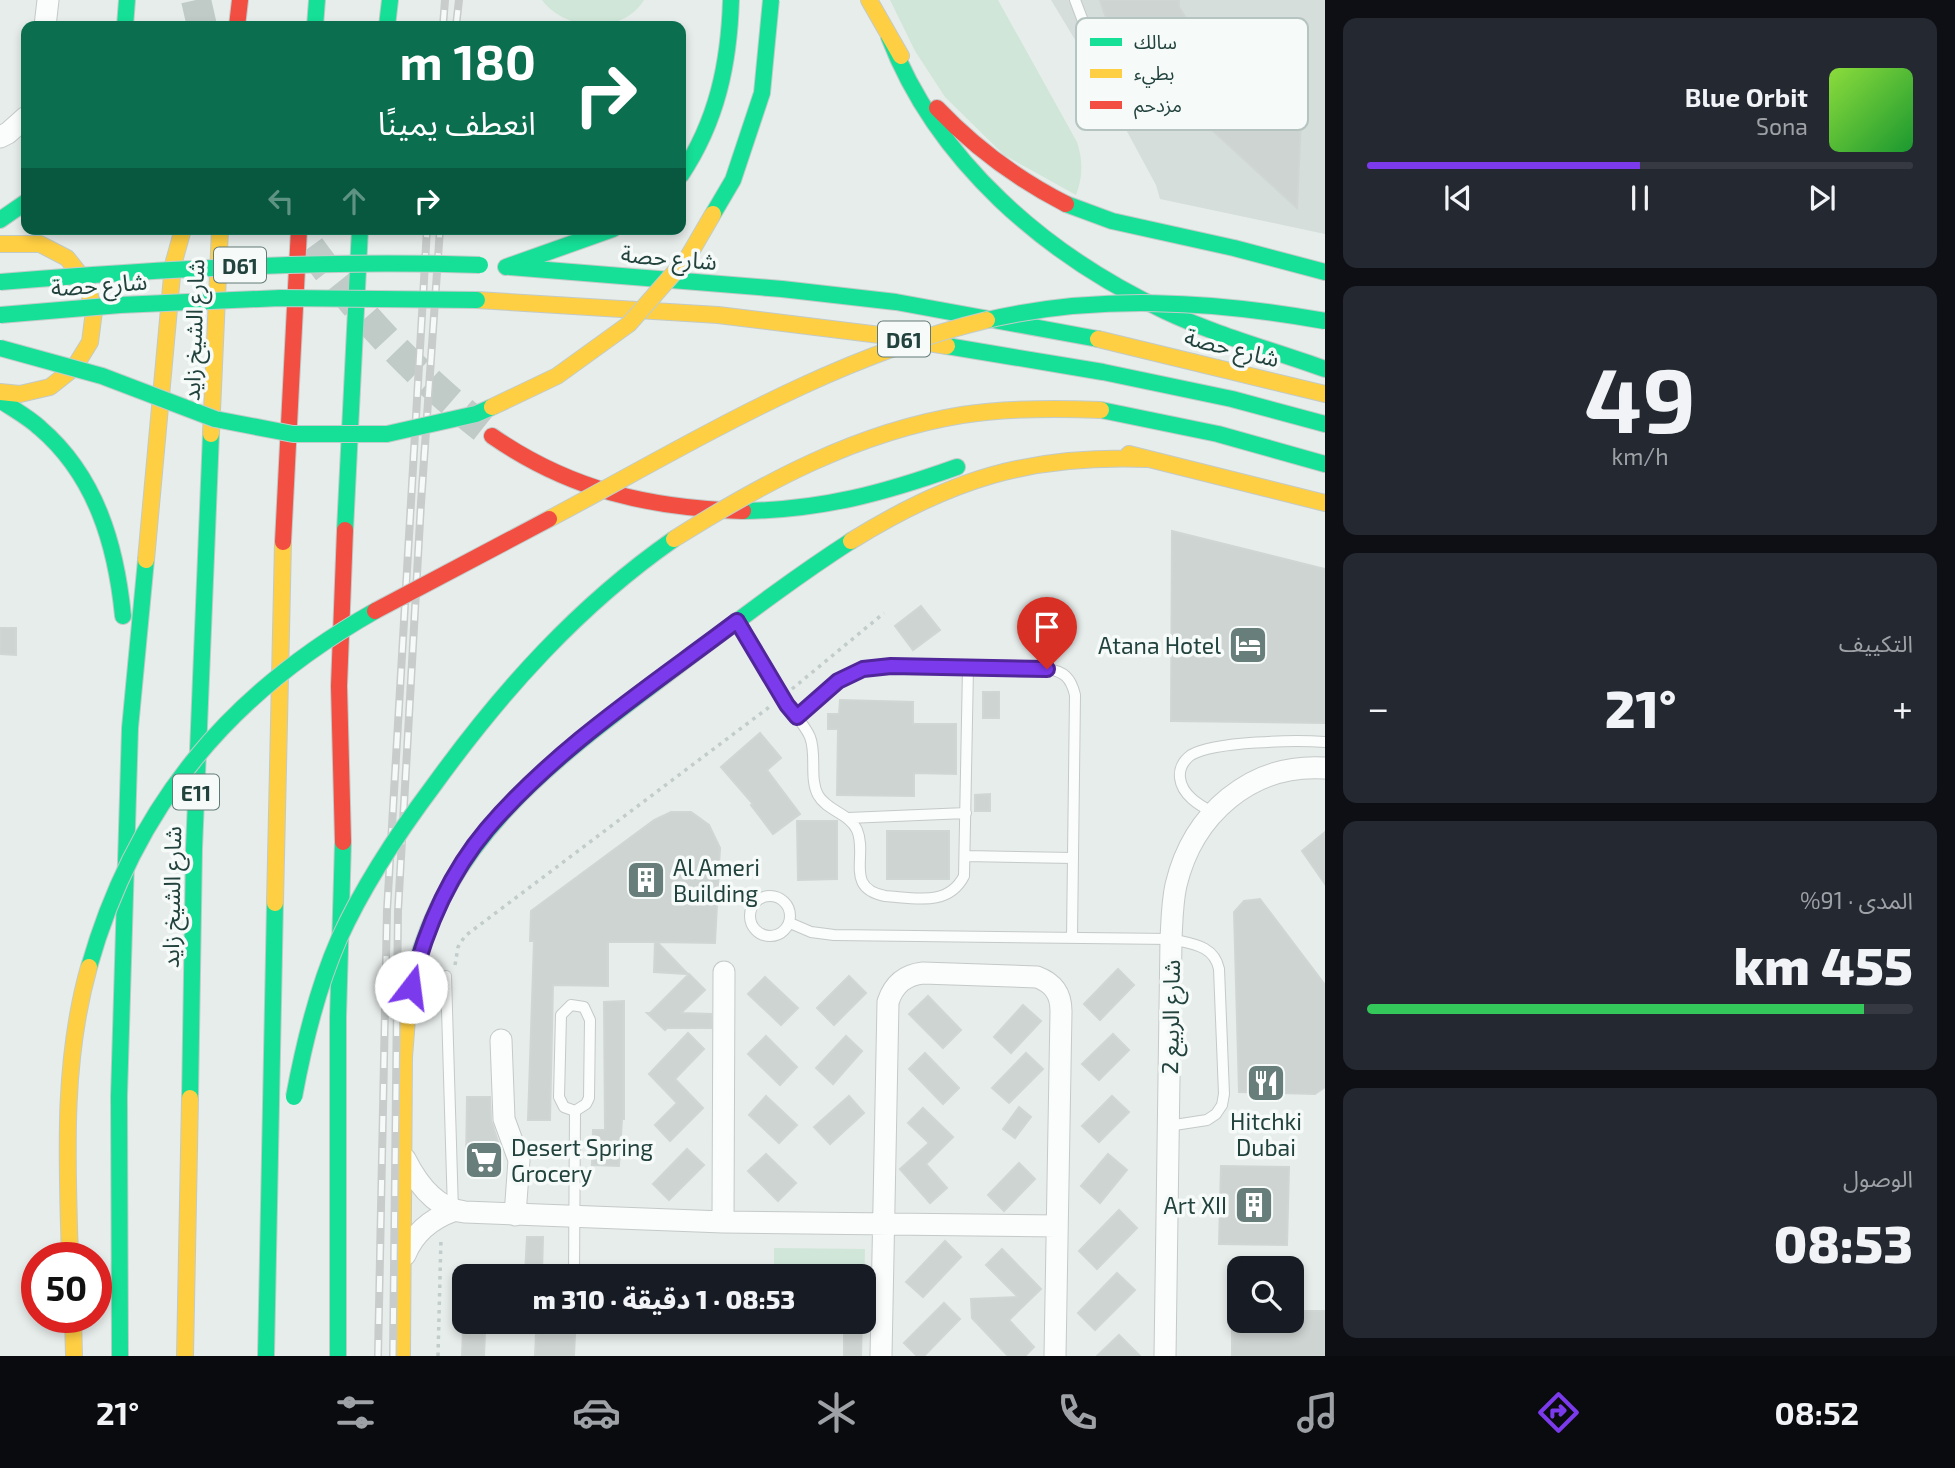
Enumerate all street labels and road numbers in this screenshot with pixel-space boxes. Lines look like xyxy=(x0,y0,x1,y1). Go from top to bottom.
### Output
street label: شارع حصة xyxy=(619,239,718,279)
road number: D61 xyxy=(214,247,266,282)
street label: شارع الشيخ زايد xyxy=(177,259,213,402)
street label: شارع حصة xyxy=(50,267,148,305)
road number: D61 xyxy=(878,322,930,356)
street label: شارع حصة xyxy=(1181,322,1282,376)
road number: E11 xyxy=(173,774,219,810)
street label: شارع الشيخ زايد xyxy=(156,826,190,968)
street label: شارع الربيع 2 xyxy=(1155,959,1189,1075)

